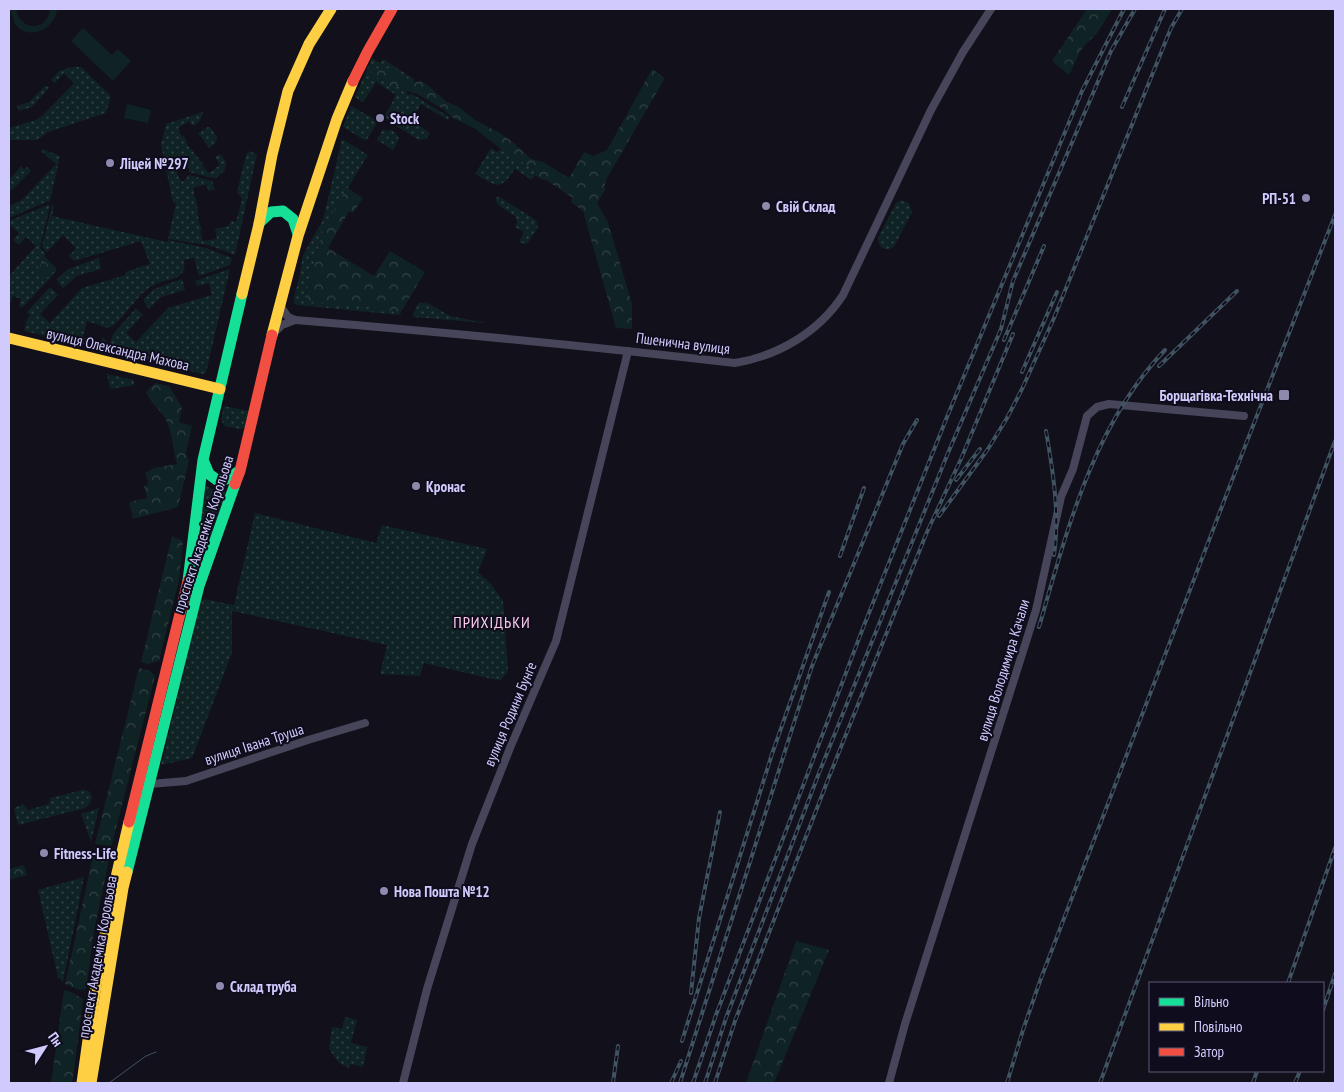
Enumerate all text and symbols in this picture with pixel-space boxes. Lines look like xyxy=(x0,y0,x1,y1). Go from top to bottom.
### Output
place label: Stock xyxy=(390,109,420,128)
marker: Stock xyxy=(374,112,386,124)
place label: Ліцей №297 xyxy=(119,154,189,173)
marker: Ліцей №297 xyxy=(104,157,116,169)
place label: РП-51 xyxy=(1262,189,1296,208)
marker: РП-51 xyxy=(1300,192,1312,204)
place label: Свій Склад xyxy=(776,197,836,216)
marker: Свій Склад xyxy=(760,200,772,212)
street label: вулиця Олександра Махова xyxy=(45,323,191,375)
street label: Пшенична вулиця xyxy=(635,328,731,358)
place label: Борщагівка-Технічна xyxy=(1159,386,1273,405)
marker: Борщагівка-Технічна xyxy=(1277,388,1291,402)
street label: проспект Академіка Корольова xyxy=(169,453,237,615)
place label: Кронас xyxy=(426,477,466,496)
marker: Кронас xyxy=(410,480,422,492)
street label: вулиця Володимира Качали xyxy=(972,597,1034,743)
district label: ПРИХІДЬКИ xyxy=(453,612,531,632)
street label: вулиця Родини Бунґе xyxy=(480,659,540,769)
street label: вулиця Івана Труша xyxy=(202,719,306,769)
place label: Fitness-Life xyxy=(54,844,116,863)
marker: Fitness-Life xyxy=(38,847,50,859)
street label: проспект Академіка Корольова xyxy=(73,874,121,1040)
place label: Нова Пошта №12 xyxy=(394,882,490,901)
marker: Нова Пошта №12 xyxy=(378,885,390,897)
place label: Склад труба xyxy=(230,977,297,996)
marker: Склад труба xyxy=(214,980,226,992)
legend xyxy=(1149,982,1324,1072)
text: Вільно xyxy=(1194,992,1229,1011)
text: Повільно xyxy=(1194,1017,1242,1036)
north arrow xyxy=(20,1022,70,1072)
text: Пн xyxy=(44,1029,67,1050)
text: Затор xyxy=(1194,1042,1224,1061)

